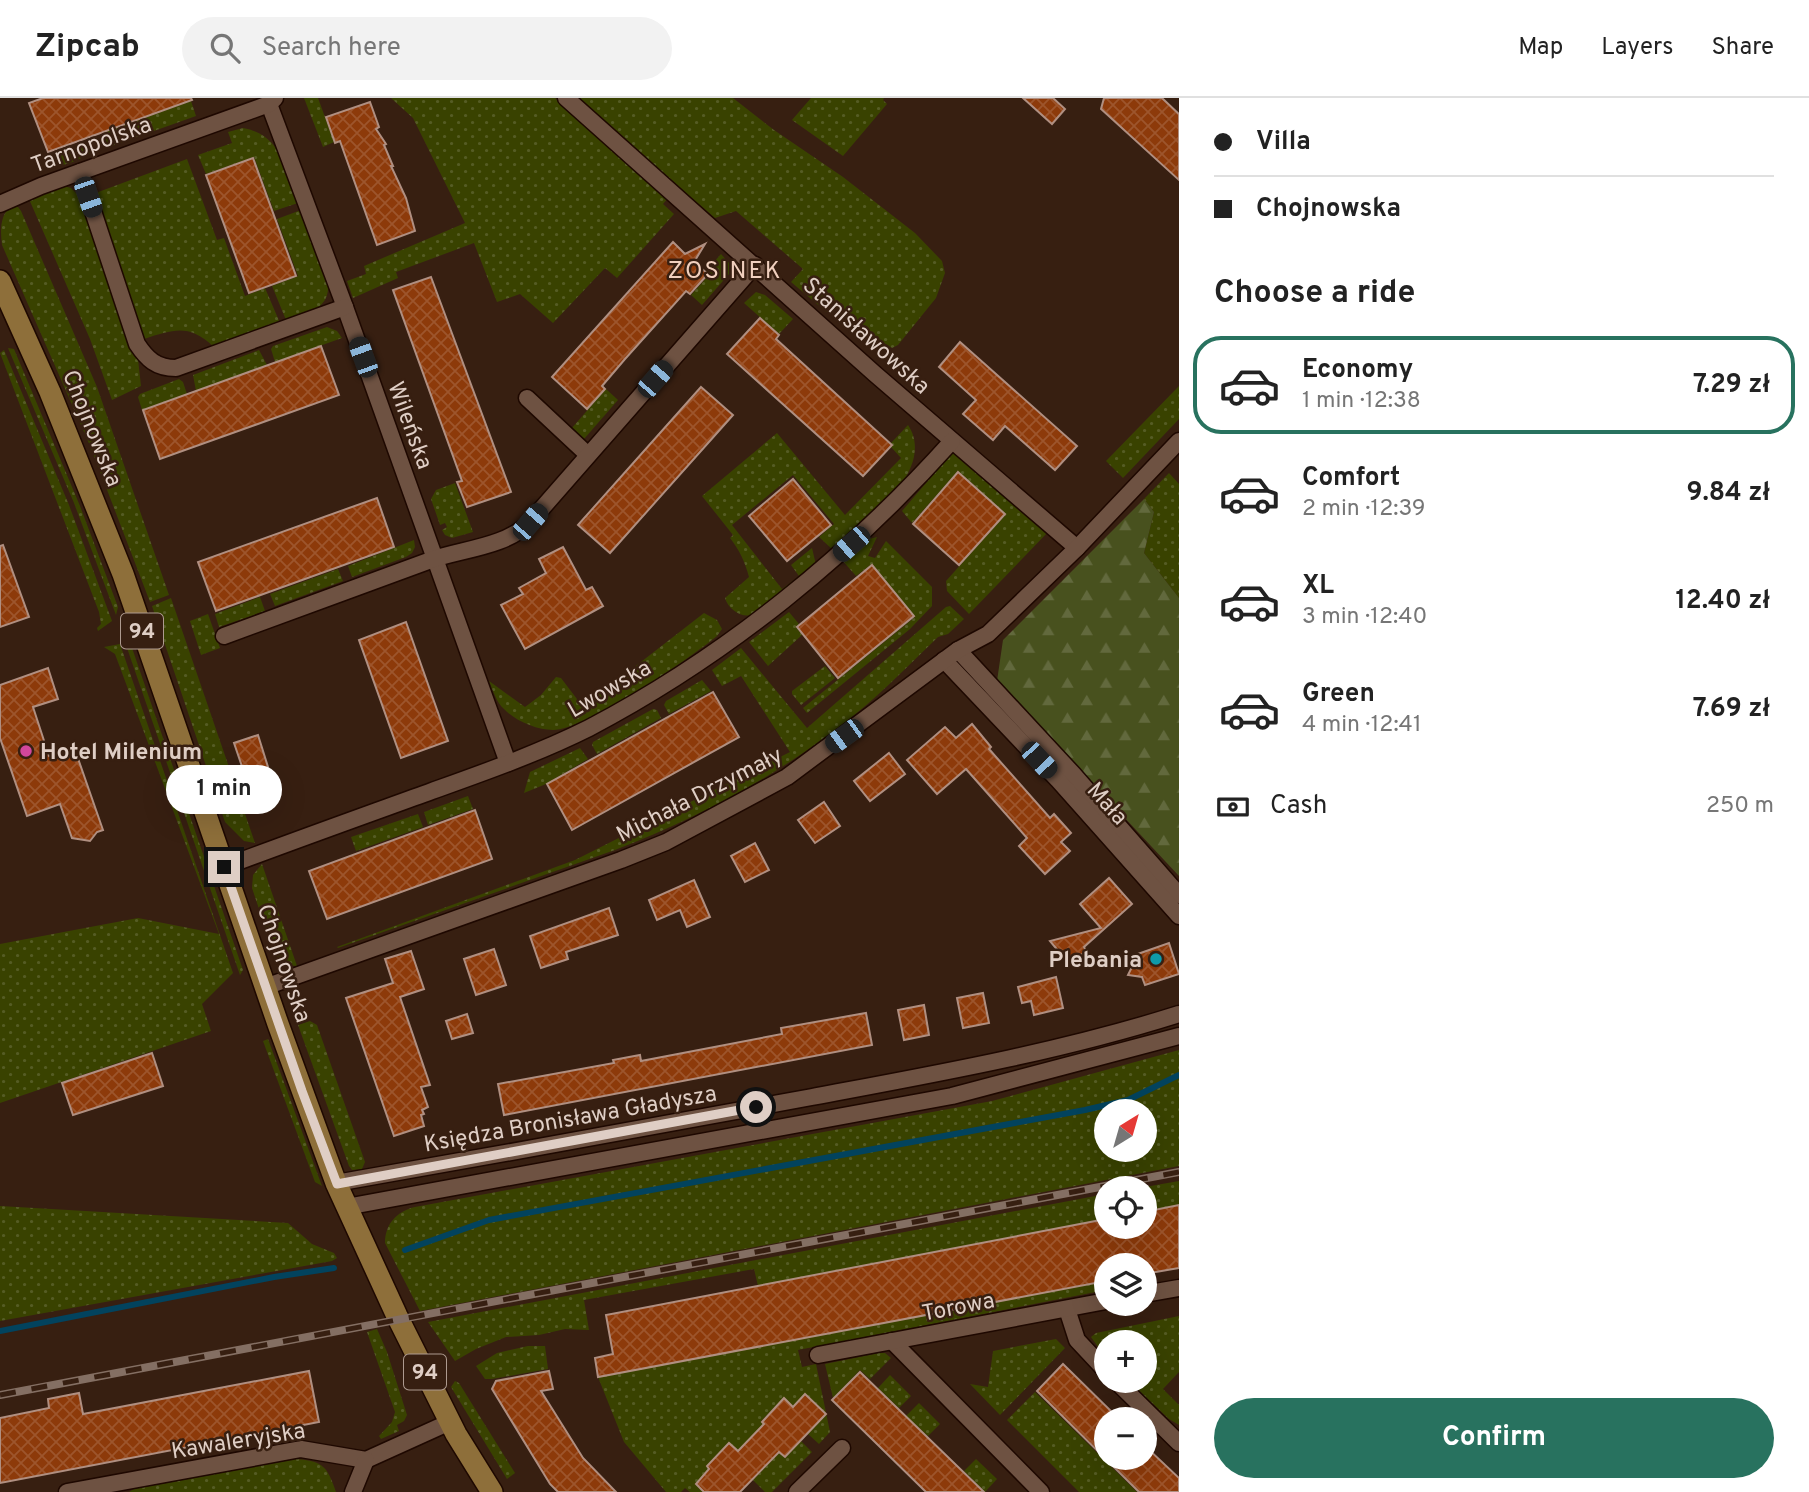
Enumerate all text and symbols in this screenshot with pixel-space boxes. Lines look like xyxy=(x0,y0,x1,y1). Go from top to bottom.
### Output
search box xyxy=(182,17,672,80)
text: Zipcab xyxy=(35,27,140,69)
icon: search xyxy=(206,29,244,67)
text: Search here xyxy=(262,32,401,65)
text: Map xyxy=(1518,33,1563,63)
text: Layers xyxy=(1601,33,1673,63)
text: Share xyxy=(1711,33,1774,63)
street label: Tarnopolska xyxy=(28,111,156,182)
text: Villa xyxy=(1256,126,1311,159)
car xyxy=(72,174,105,220)
text: Chojnowska xyxy=(1256,193,1401,226)
district label: ZOSINEK xyxy=(667,257,783,287)
street label: Stanisławowska xyxy=(796,272,935,402)
text: Choose a ride xyxy=(1214,274,1415,314)
car xyxy=(346,334,381,380)
icon: car xyxy=(1218,354,1281,417)
text: Economy xyxy=(1302,354,1413,387)
car xyxy=(634,356,677,402)
street label: Chojnowska xyxy=(54,366,127,492)
text: 7.29 zł xyxy=(1693,369,1770,402)
street label: Wileńska xyxy=(379,378,438,474)
text: 1 min · 12:38 xyxy=(1302,387,1421,416)
icon: car xyxy=(1218,462,1281,525)
text: Comfort xyxy=(1302,462,1400,495)
text: 9.84 zł xyxy=(1686,477,1770,510)
text: 2 min · 12:39 xyxy=(1302,495,1426,524)
car xyxy=(509,499,552,545)
car xyxy=(829,522,874,566)
icon: car xyxy=(1218,570,1281,633)
text: XL xyxy=(1302,570,1334,603)
text: 12.40 zł xyxy=(1675,585,1770,618)
text: 3 min · 12:40 xyxy=(1302,603,1427,632)
road number: 94 xyxy=(121,614,163,648)
street label: Lwowska xyxy=(563,655,657,726)
icon: car xyxy=(1218,678,1281,741)
text: Green xyxy=(1302,678,1375,711)
text: 7.69 zł xyxy=(1693,693,1770,726)
text: 4 min · 12:41 xyxy=(1302,711,1421,740)
car xyxy=(821,715,868,757)
car xyxy=(1017,737,1062,783)
place label: Hotel Milenium xyxy=(40,739,202,768)
street label: Michała Drzymały xyxy=(612,742,788,851)
marker: Hotel Milenium xyxy=(18,743,34,759)
callout: 1 min xyxy=(166,766,282,814)
text: 1 min xyxy=(196,775,252,804)
street label: Mała xyxy=(1079,777,1133,832)
icon: cash xyxy=(1214,788,1252,826)
text: Cash xyxy=(1270,790,1327,823)
text: 250 m xyxy=(1706,792,1774,821)
route end xyxy=(208,851,240,883)
street label: Chojnowska xyxy=(249,901,316,1027)
place label: Plebania xyxy=(1049,947,1142,976)
marker: Plebania xyxy=(1148,951,1164,967)
street label: Księdza Bronisława Gładysza xyxy=(422,1080,719,1161)
route start xyxy=(740,1091,772,1123)
north arrow xyxy=(1094,1099,1157,1162)
map controls xyxy=(1094,1099,1157,1470)
button: locate xyxy=(1094,1176,1157,1239)
button: layers xyxy=(1094,1253,1157,1316)
street label: Torowa xyxy=(920,1287,997,1330)
button: + xyxy=(1094,1330,1157,1393)
road number: 94 xyxy=(404,1354,446,1390)
button: Confirm xyxy=(1214,1398,1774,1478)
button: − xyxy=(1094,1407,1157,1470)
street label: Kawaleryjska xyxy=(169,1418,307,1467)

